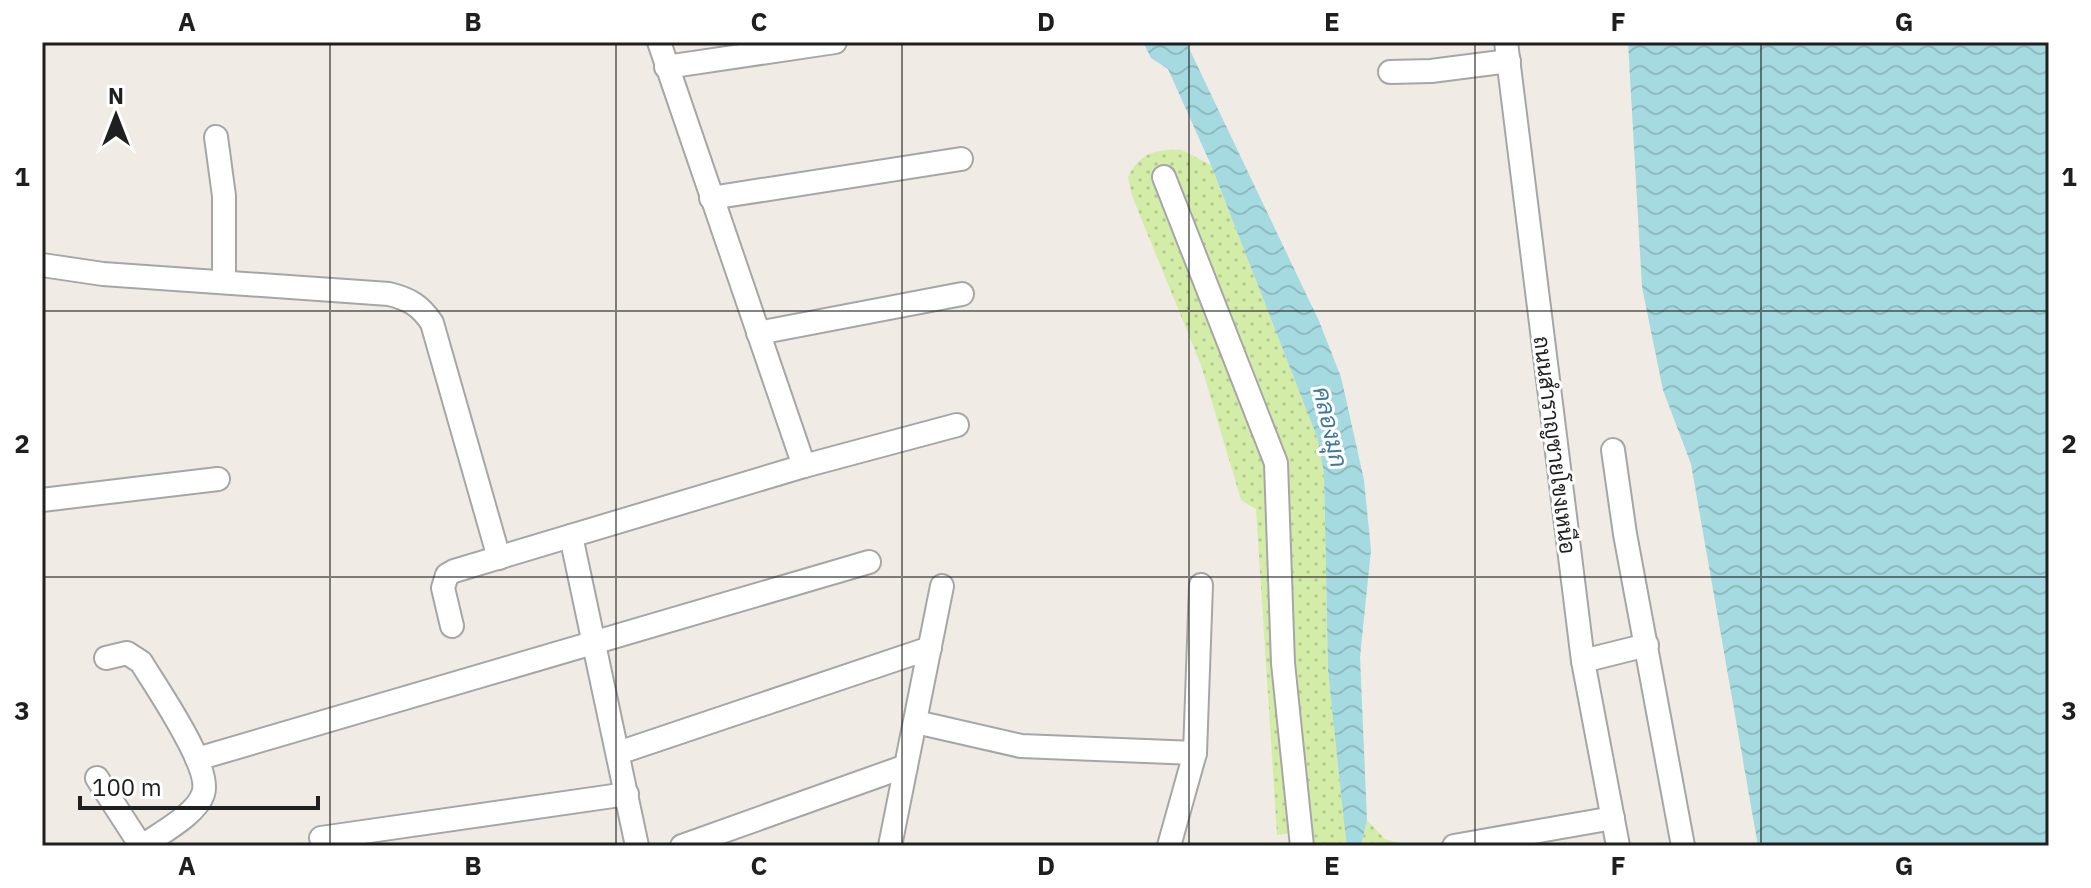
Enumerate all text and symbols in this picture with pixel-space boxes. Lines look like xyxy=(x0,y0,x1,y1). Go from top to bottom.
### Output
text: A xyxy=(178,4,196,38)
text: B xyxy=(464,4,482,38)
text: C xyxy=(751,4,768,38)
text: D xyxy=(1037,4,1055,38)
text: E xyxy=(1324,4,1340,38)
text: F xyxy=(1610,4,1626,38)
text: G xyxy=(1895,4,1913,38)
north arrow xyxy=(76,76,156,156)
text: N xyxy=(108,81,124,110)
text: 1 xyxy=(14,159,30,193)
text: 1 xyxy=(2061,159,2077,193)
street label: ถนนสำราญชายโขงเหนือ xyxy=(1528,334,1583,556)
water label: คลองมุก xyxy=(1305,383,1356,471)
text: 2 xyxy=(14,426,30,460)
text: 2 xyxy=(2061,426,2077,460)
text: 3 xyxy=(14,693,30,727)
text: 3 xyxy=(2061,693,2077,727)
scale bar xyxy=(80,760,318,810)
text: 100 m xyxy=(92,771,162,803)
text: A xyxy=(178,848,196,882)
text: B xyxy=(464,848,482,882)
text: C xyxy=(751,848,768,882)
text: D xyxy=(1037,848,1055,882)
text: E xyxy=(1324,848,1340,882)
text: F xyxy=(1610,848,1626,882)
text: G xyxy=(1895,848,1913,882)

